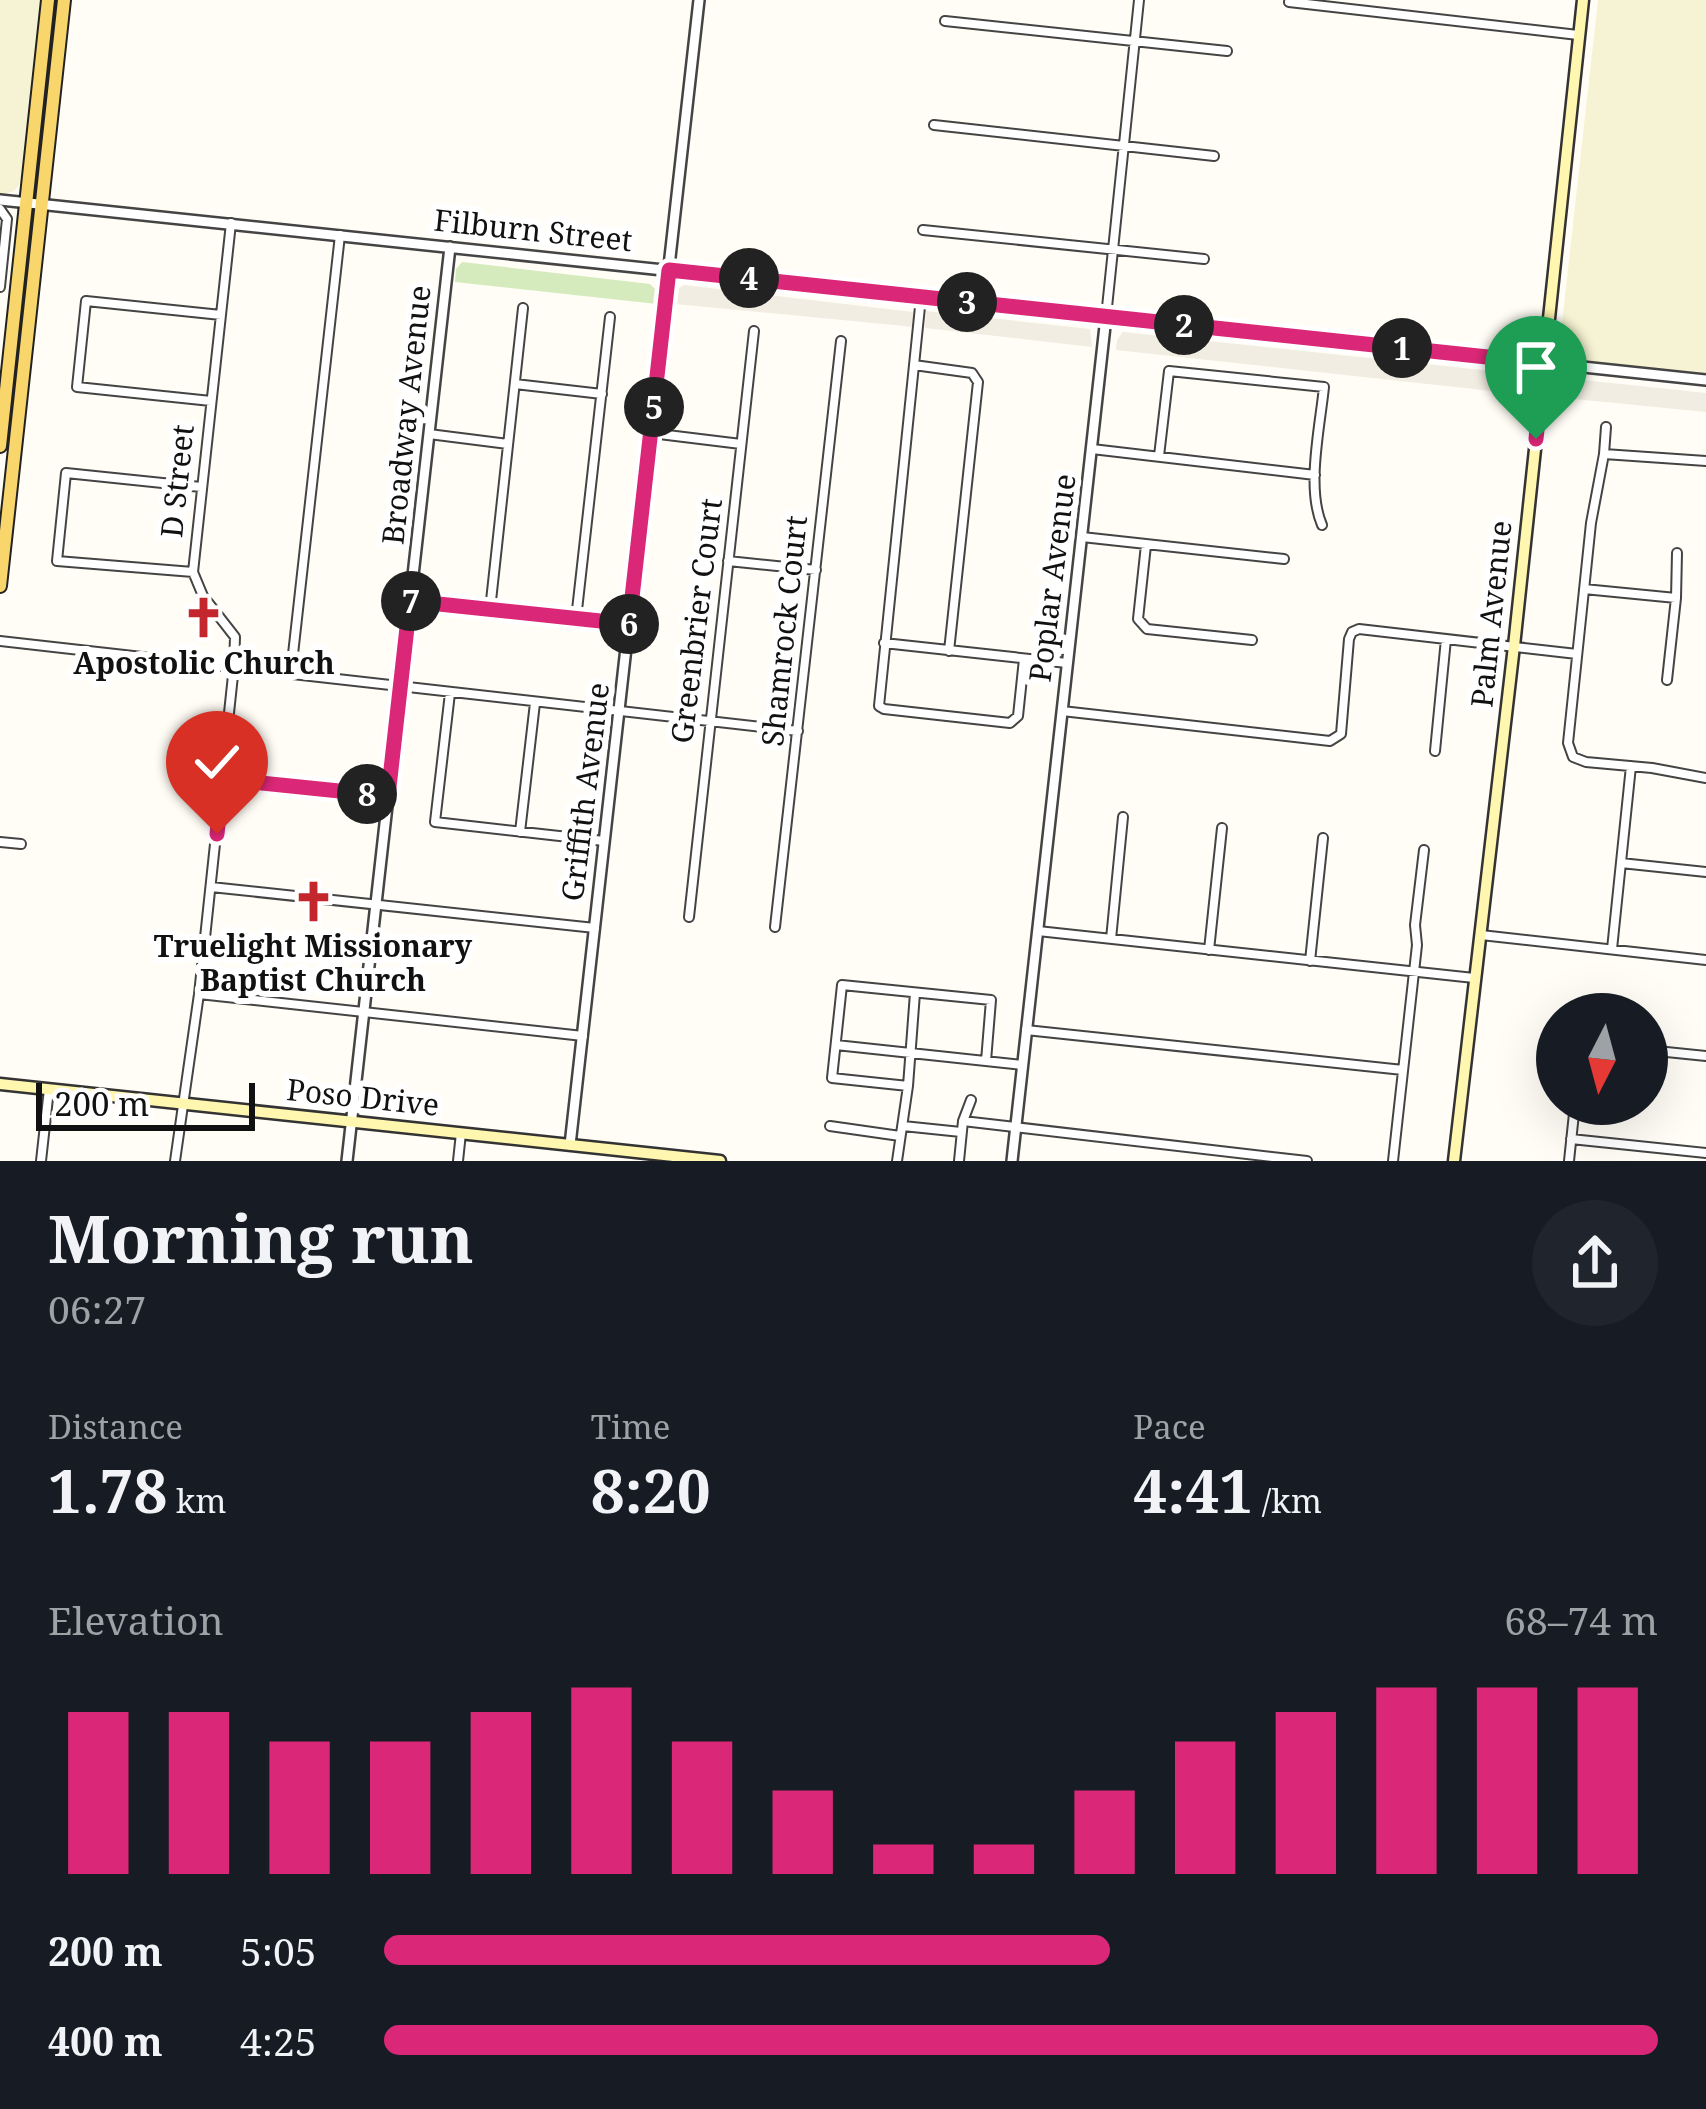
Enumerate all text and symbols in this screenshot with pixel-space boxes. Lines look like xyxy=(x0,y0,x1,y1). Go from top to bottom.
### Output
street label: Filburn Street xyxy=(432,199,634,260)
pin: 4 xyxy=(719,248,779,308)
text: 4 xyxy=(740,255,758,300)
pin: 3 xyxy=(937,272,997,332)
text: 3 xyxy=(958,279,976,324)
street label: Broadway Avenue xyxy=(372,283,440,547)
pin: 2 xyxy=(1154,295,1214,355)
text: 2 xyxy=(1175,302,1193,347)
pin xyxy=(1485,316,1587,439)
pin: 1 xyxy=(1372,318,1432,378)
text: 1 xyxy=(1393,325,1411,370)
icon: arrive xyxy=(1503,334,1569,400)
pin: 5 xyxy=(624,377,684,437)
text: 5 xyxy=(645,384,663,429)
street label: D Street xyxy=(150,422,203,539)
street label: Poplar Avenue xyxy=(1018,471,1085,684)
street label: Greenbrier Court xyxy=(660,496,731,746)
street label: Shamrock Court xyxy=(751,514,816,748)
street label: Palm Avenue xyxy=(1460,518,1521,709)
pin: 7 xyxy=(381,571,441,631)
text: 7 xyxy=(402,578,420,623)
pin: 6 xyxy=(599,594,659,654)
church icon: Apostolic Church xyxy=(181,595,227,641)
text: 6 xyxy=(620,601,638,646)
place label: Apostolic Church xyxy=(73,642,335,683)
street label: Griffith Avenue xyxy=(551,680,618,903)
pin xyxy=(166,711,268,834)
icon: check xyxy=(184,729,250,795)
pin: 8 xyxy=(337,764,397,824)
text: 8 xyxy=(358,771,376,816)
church icon: Truelight Missionary Baptist Church xyxy=(290,878,336,924)
place label: Truelight Missionary Baptist Church xyxy=(154,925,473,1000)
north arrow xyxy=(1536,993,1668,1125)
map controls xyxy=(1536,993,1668,1125)
street label: Poso Drive xyxy=(285,1068,441,1125)
scale bar xyxy=(36,1077,255,1130)
text: 200 m xyxy=(54,1081,149,1126)
text: Morning run xyxy=(48,1192,474,1282)
button: share xyxy=(1532,1200,1658,1326)
text: 06:27 xyxy=(48,1282,146,1335)
text: Distance xyxy=(48,1404,183,1449)
text: Time xyxy=(591,1404,670,1449)
text: Pace xyxy=(1133,1404,1206,1449)
text: 1.78 xyxy=(48,1449,167,1531)
text: 8:20 xyxy=(591,1449,711,1531)
text: 4:41 xyxy=(1133,1449,1253,1531)
text: km xyxy=(167,1478,226,1523)
text: /km xyxy=(1253,1478,1322,1523)
text: Elevation xyxy=(48,1593,224,1646)
text: 68–74 m xyxy=(1504,1593,1658,1646)
text: 200 m xyxy=(48,1924,163,1977)
text: 5:05 xyxy=(240,1924,317,1977)
text: 400 m xyxy=(48,2014,163,2067)
text: 4:25 xyxy=(240,2014,317,2067)

